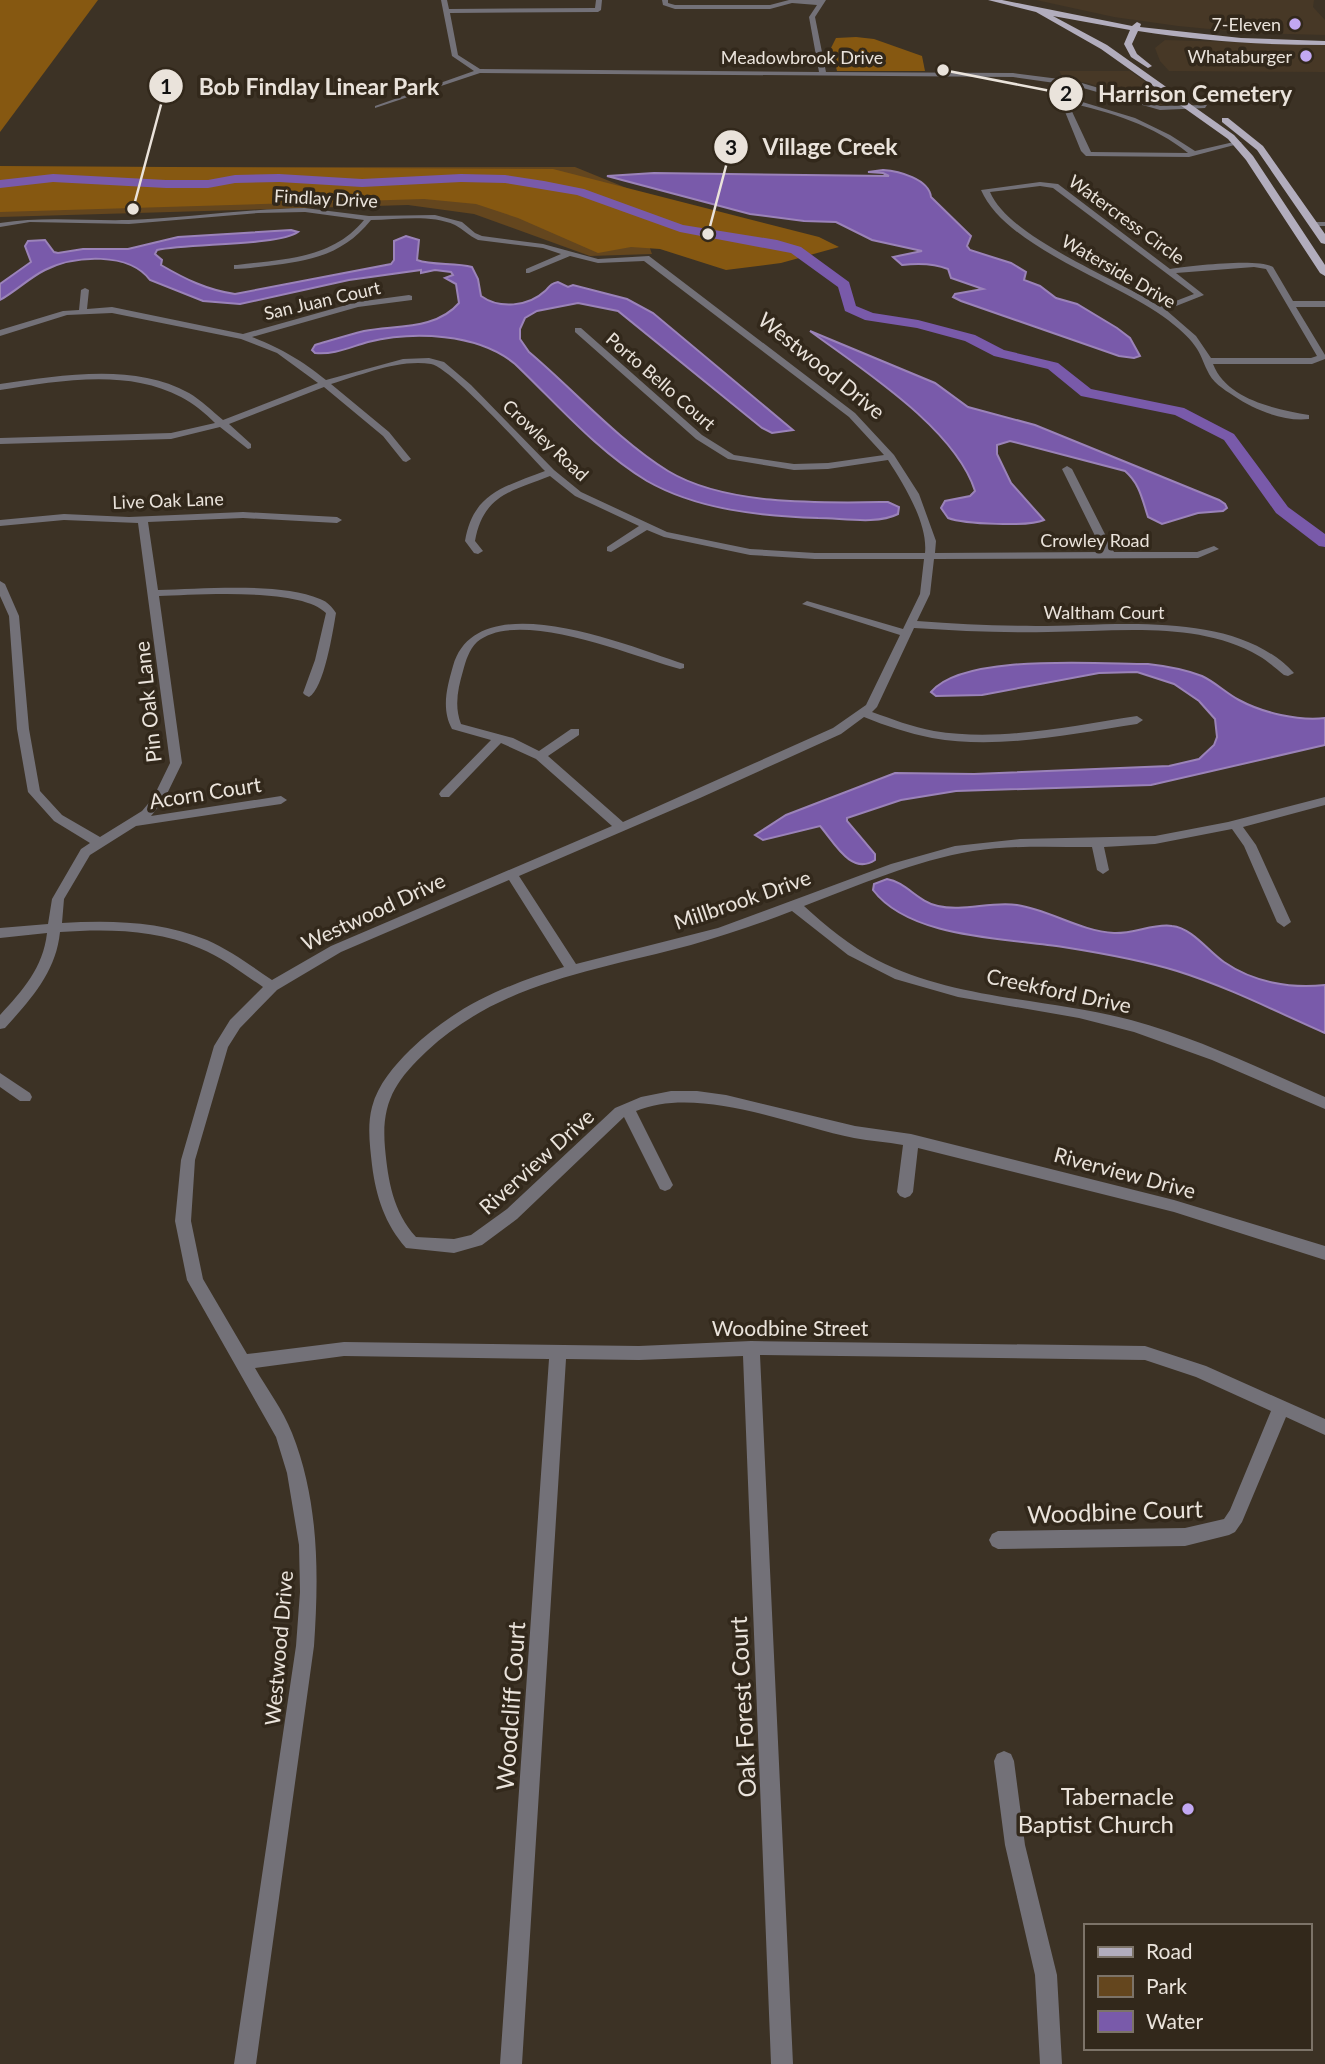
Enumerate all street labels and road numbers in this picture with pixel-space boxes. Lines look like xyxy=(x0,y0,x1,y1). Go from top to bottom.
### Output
street label: Meadowbrook Drive xyxy=(721,46,883,68)
street label: Watercress Circle xyxy=(1065,170,1189,268)
street label: Findlay Drive xyxy=(274,184,378,212)
street label: Waterside Drive xyxy=(1058,229,1180,313)
street label: San Juan Court xyxy=(262,276,383,324)
street label: Westwood Drive xyxy=(754,306,890,424)
street label: Porto Bello Court xyxy=(602,328,721,435)
street label: Crowley Road xyxy=(499,395,593,485)
street label: Live Oak Lane xyxy=(112,487,224,513)
street label: Crowley Road xyxy=(1040,529,1150,551)
street label: Waltham Court xyxy=(1044,601,1165,623)
street label: Pin Oak Lane xyxy=(128,640,166,764)
street label: Acorn Court xyxy=(147,771,263,813)
street label: Millbrook Drive xyxy=(670,864,814,934)
street label: Westwood Drive xyxy=(297,867,449,955)
street label: Creekford Drive xyxy=(984,962,1134,1018)
street label: Riverview Drive xyxy=(474,1103,598,1219)
street label: Riverview Drive xyxy=(1051,1141,1199,1203)
street label: Woodbine Street xyxy=(712,1315,869,1340)
street label: Woodbine Court xyxy=(1027,1493,1204,1529)
street label: Westwood Drive xyxy=(259,1569,297,1727)
street label: Oak Forest Court xyxy=(723,1615,761,1798)
street label: Woodcliff Court xyxy=(490,1620,530,1791)

